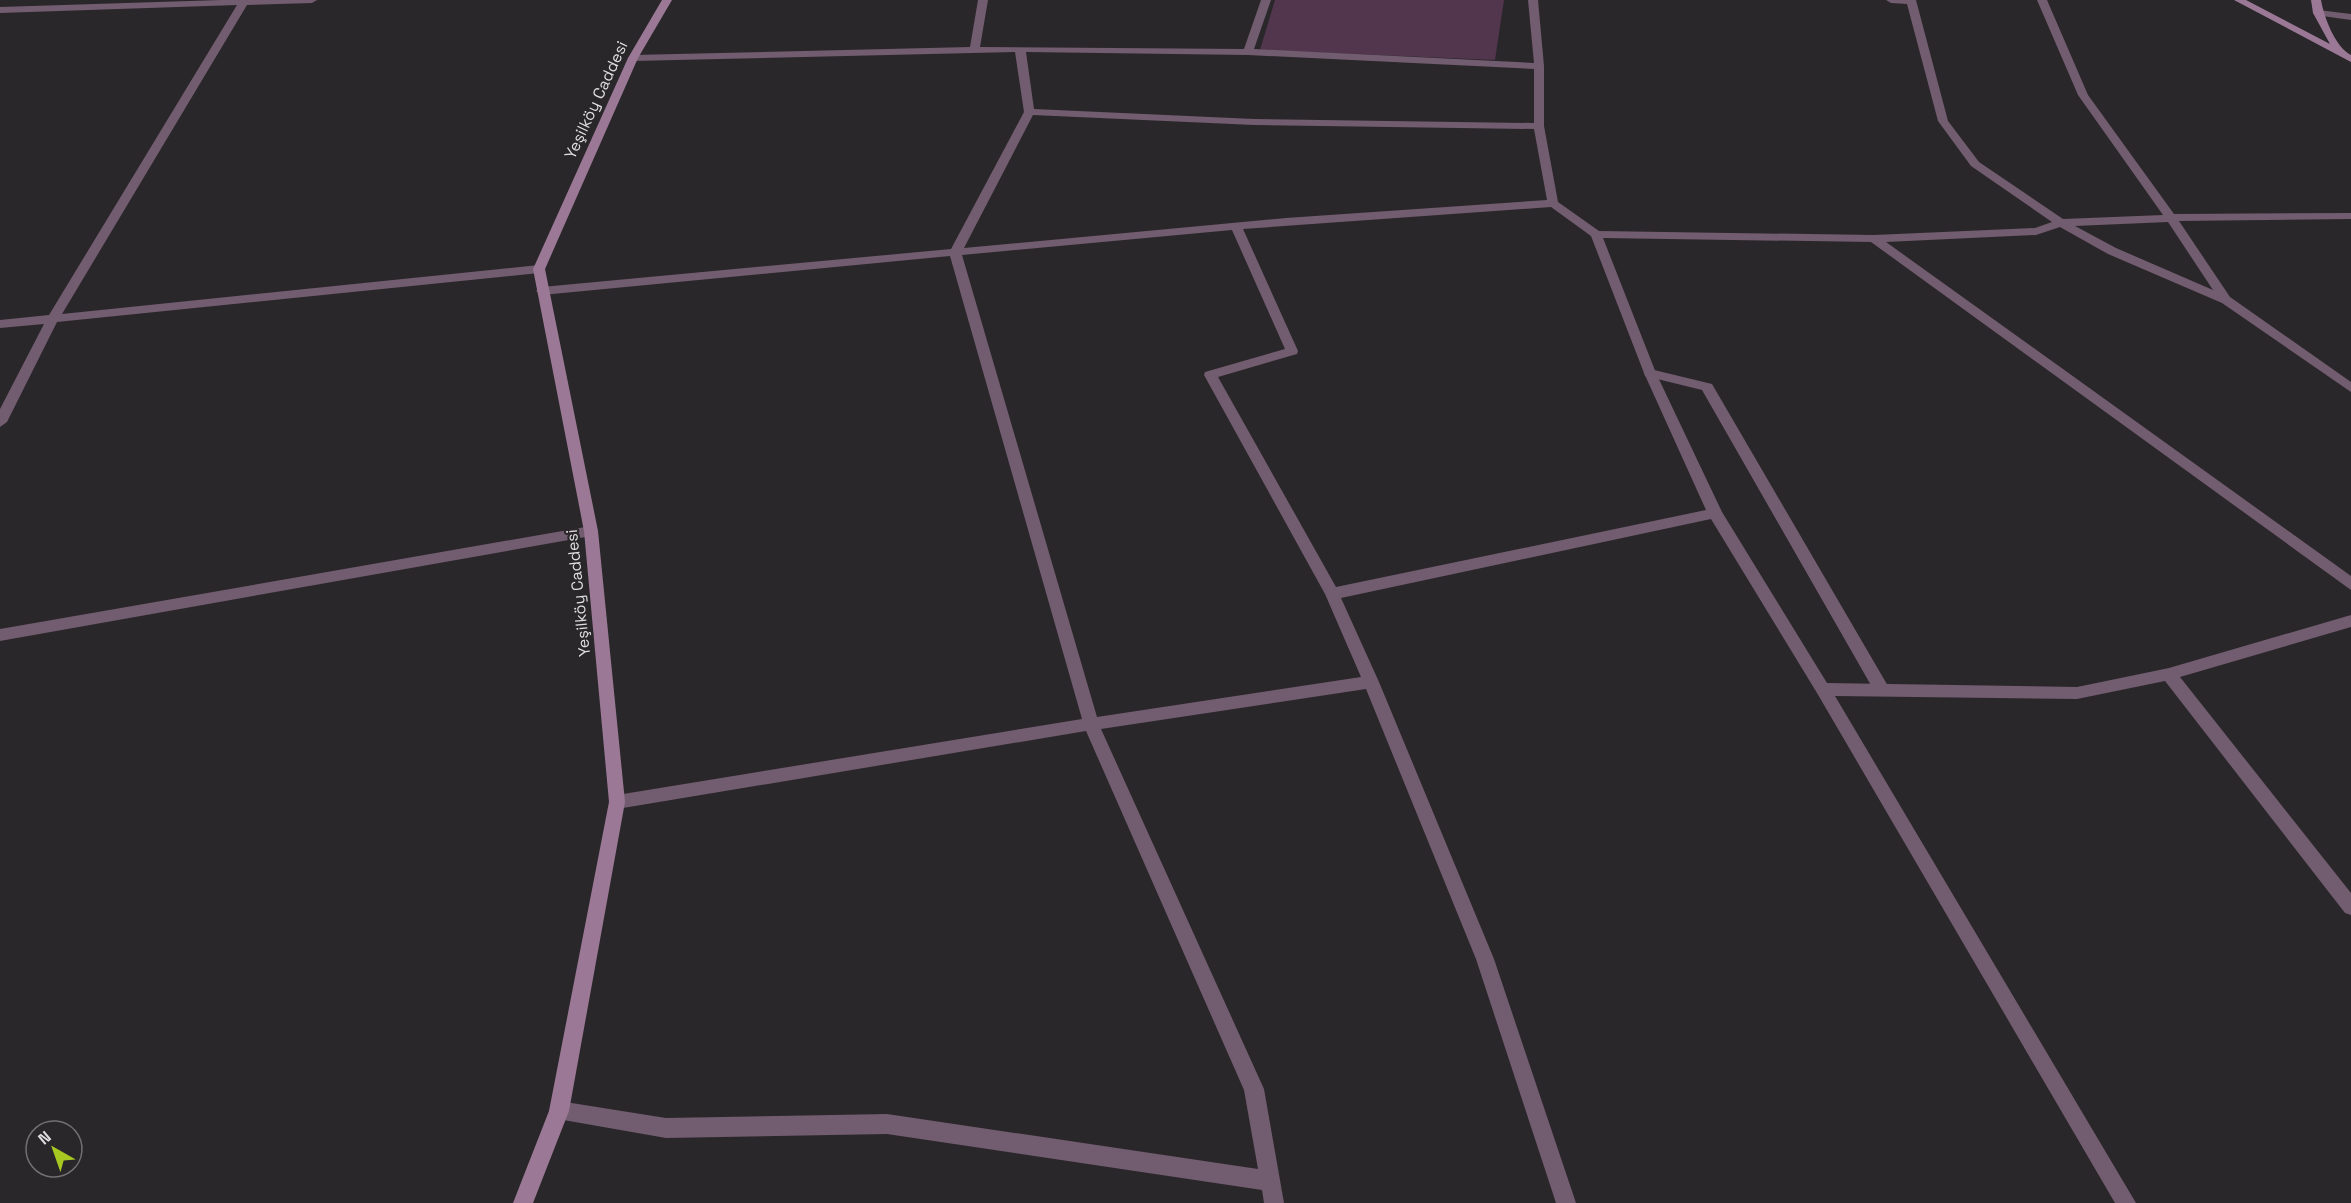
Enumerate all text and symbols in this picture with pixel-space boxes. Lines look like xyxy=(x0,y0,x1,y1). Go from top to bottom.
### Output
street label: Yeşilköy Caddesi xyxy=(559,38,633,162)
street label: Yeşilköy Caddesi xyxy=(561,528,595,658)
north arrow xyxy=(24,1119,84,1179)
text: N xyxy=(34,1126,56,1149)

